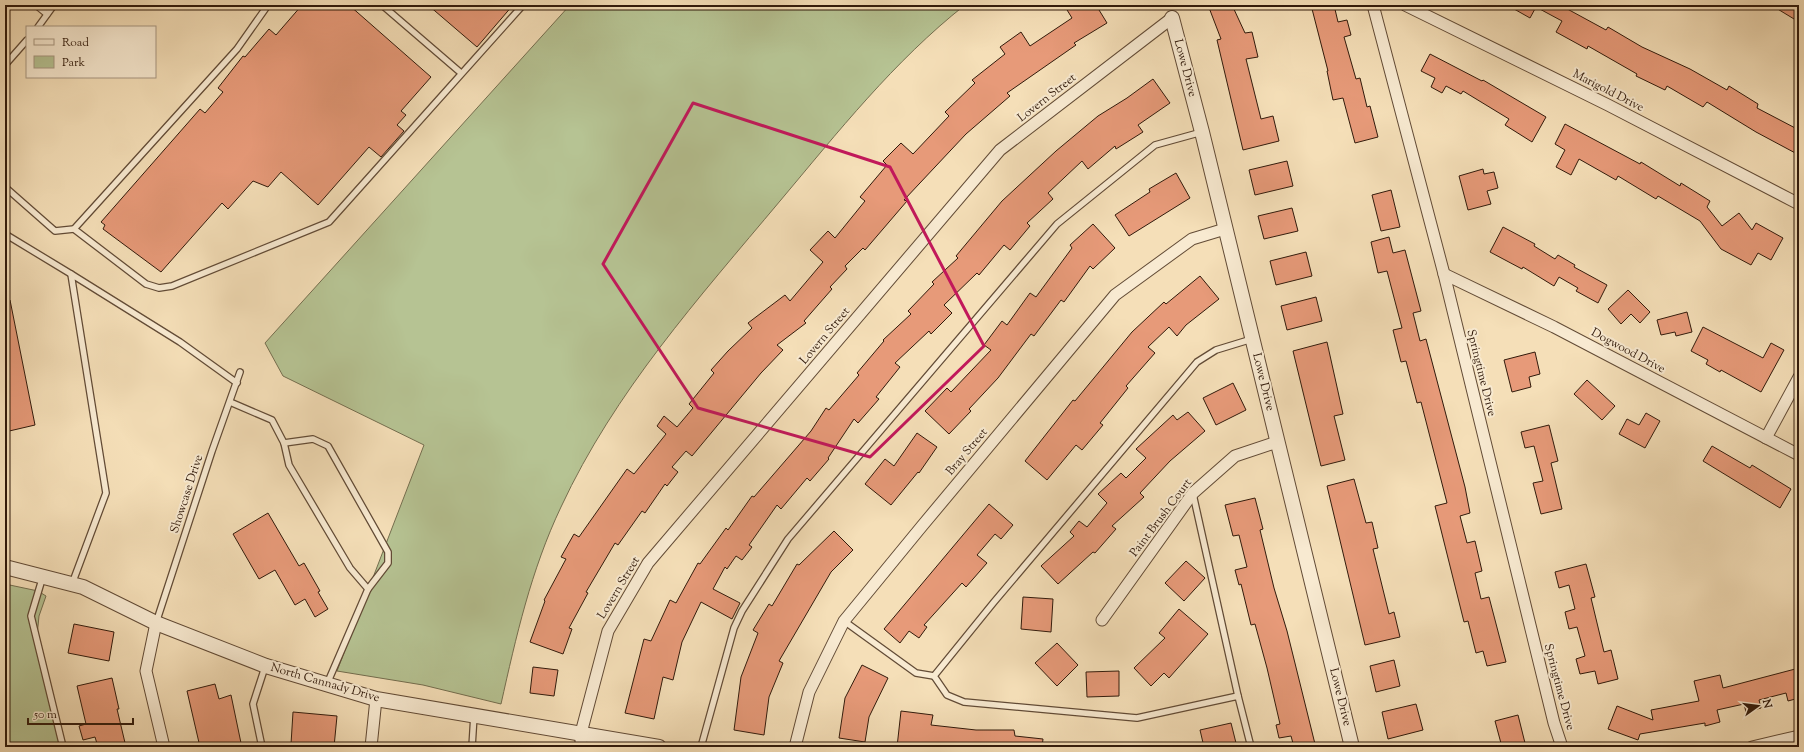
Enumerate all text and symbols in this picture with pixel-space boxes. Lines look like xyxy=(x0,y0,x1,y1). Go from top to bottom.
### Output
legend xyxy=(26,26,156,78)
text: Road xyxy=(62,34,89,52)
street label: Lowe Drive xyxy=(1169,37,1201,99)
text: Park xyxy=(62,54,85,72)
street label: Marigold Drive xyxy=(1569,65,1647,117)
street label: Lovern Street xyxy=(1014,69,1080,127)
street label: Lovern Street xyxy=(796,303,854,369)
street label: Dogwood Drive xyxy=(1588,324,1669,378)
street label: Springtime Drive xyxy=(1462,328,1501,419)
street label: Lowe Drive xyxy=(1247,351,1279,413)
street label: Bray Street xyxy=(942,424,992,480)
street label: Showcase Drive xyxy=(166,452,208,536)
street label: Paint Brush Court xyxy=(1126,475,1196,561)
street label: Lovern Street xyxy=(593,553,645,623)
street label: Springtime Drive xyxy=(1539,642,1579,733)
street label: North Cannady Drive xyxy=(268,659,382,707)
street label: Lowe Drive xyxy=(1324,666,1356,728)
north arrow xyxy=(1738,686,1778,726)
text: N xyxy=(1758,697,1776,710)
scale bar xyxy=(28,700,133,726)
text: 50 m xyxy=(33,706,57,724)

